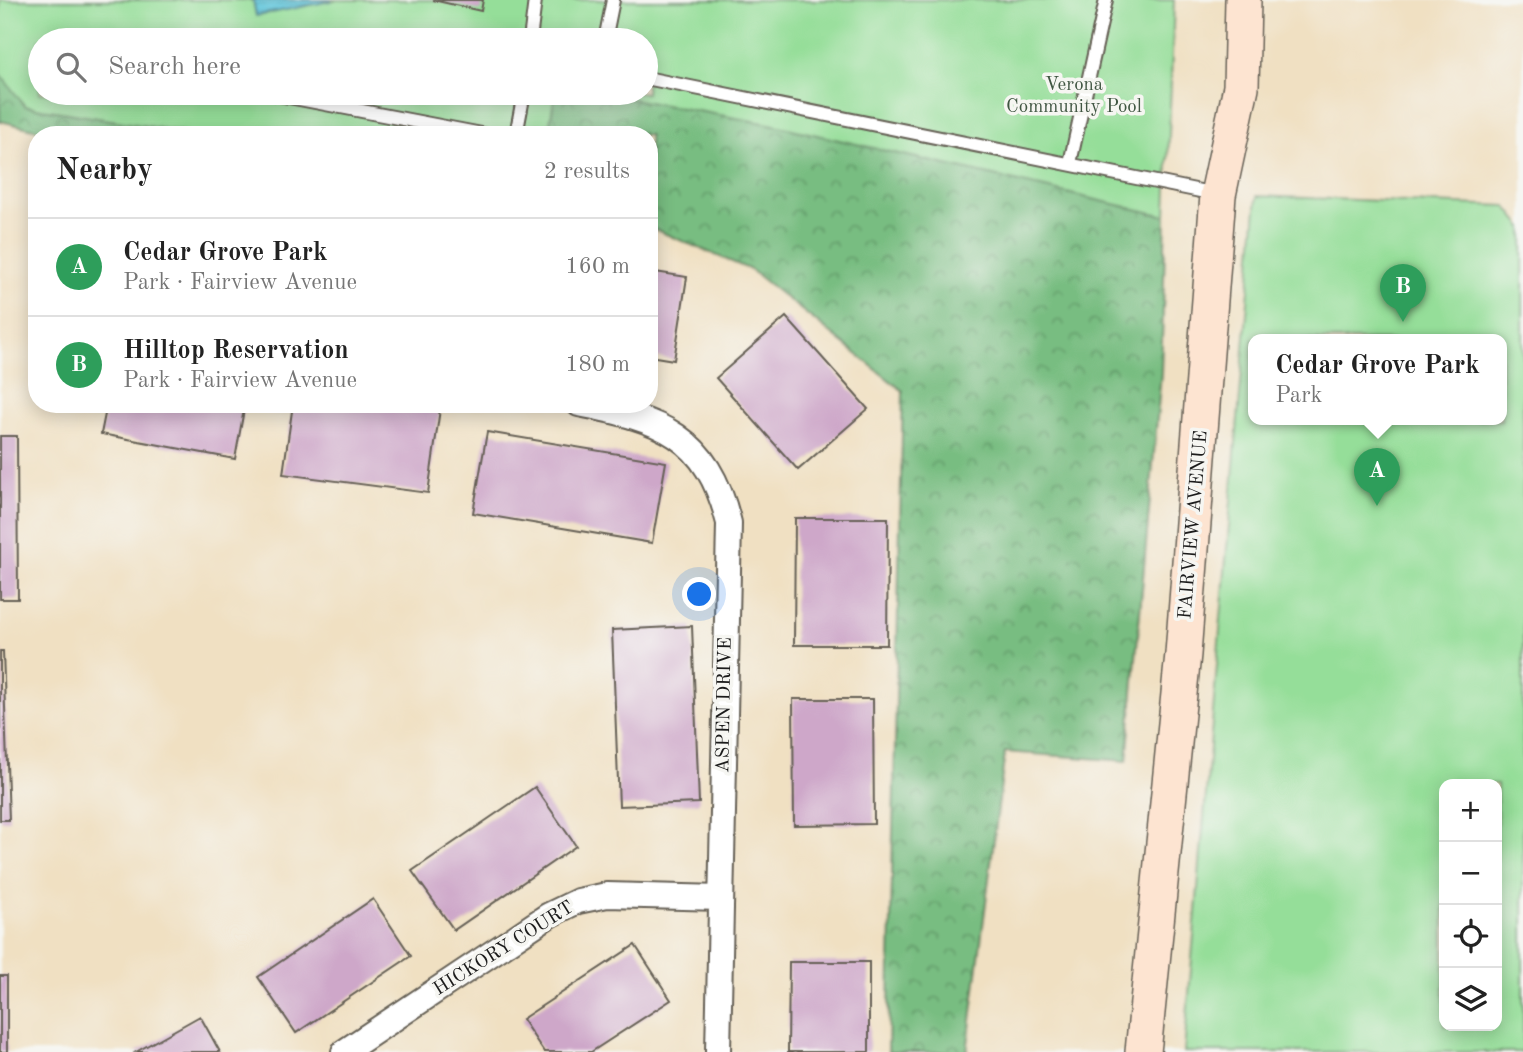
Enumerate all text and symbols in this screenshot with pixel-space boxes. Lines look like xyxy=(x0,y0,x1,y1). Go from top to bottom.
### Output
search box xyxy=(28,28,658,105)
icon: search xyxy=(52,48,90,86)
text: Search here xyxy=(108,54,241,80)
park label: Verona Community Pool xyxy=(1006,76,1142,117)
text: Nearby xyxy=(56,156,153,186)
text: 2 results xyxy=(544,160,630,183)
text: Cedar Grove Park xyxy=(123,240,328,266)
text: A xyxy=(70,255,88,278)
text: 160 m xyxy=(565,255,630,278)
pin: B xyxy=(1380,264,1426,322)
text: Park · Fairview Avenue xyxy=(123,271,357,294)
popup xyxy=(1248,334,1507,425)
text: Hilltop Reservation xyxy=(123,338,349,364)
text: B xyxy=(71,353,87,376)
text: 180 m xyxy=(565,353,630,376)
text: Cedar Grove Park xyxy=(1275,353,1480,379)
text: Park · Fairview Avenue xyxy=(123,369,357,392)
text: Park xyxy=(1275,384,1323,407)
street label: FAIRVIEW AVENUE xyxy=(1176,430,1212,620)
pin: A xyxy=(1354,448,1400,506)
your location xyxy=(682,577,716,611)
street label: ASPEN DRIVE xyxy=(714,637,736,773)
map controls xyxy=(1439,779,1502,1031)
button: + xyxy=(1439,779,1502,842)
button: − xyxy=(1439,842,1502,905)
street label: HICKORY COURT xyxy=(430,898,578,1000)
button: locate xyxy=(1439,905,1502,968)
button: layers xyxy=(1439,968,1502,1031)

